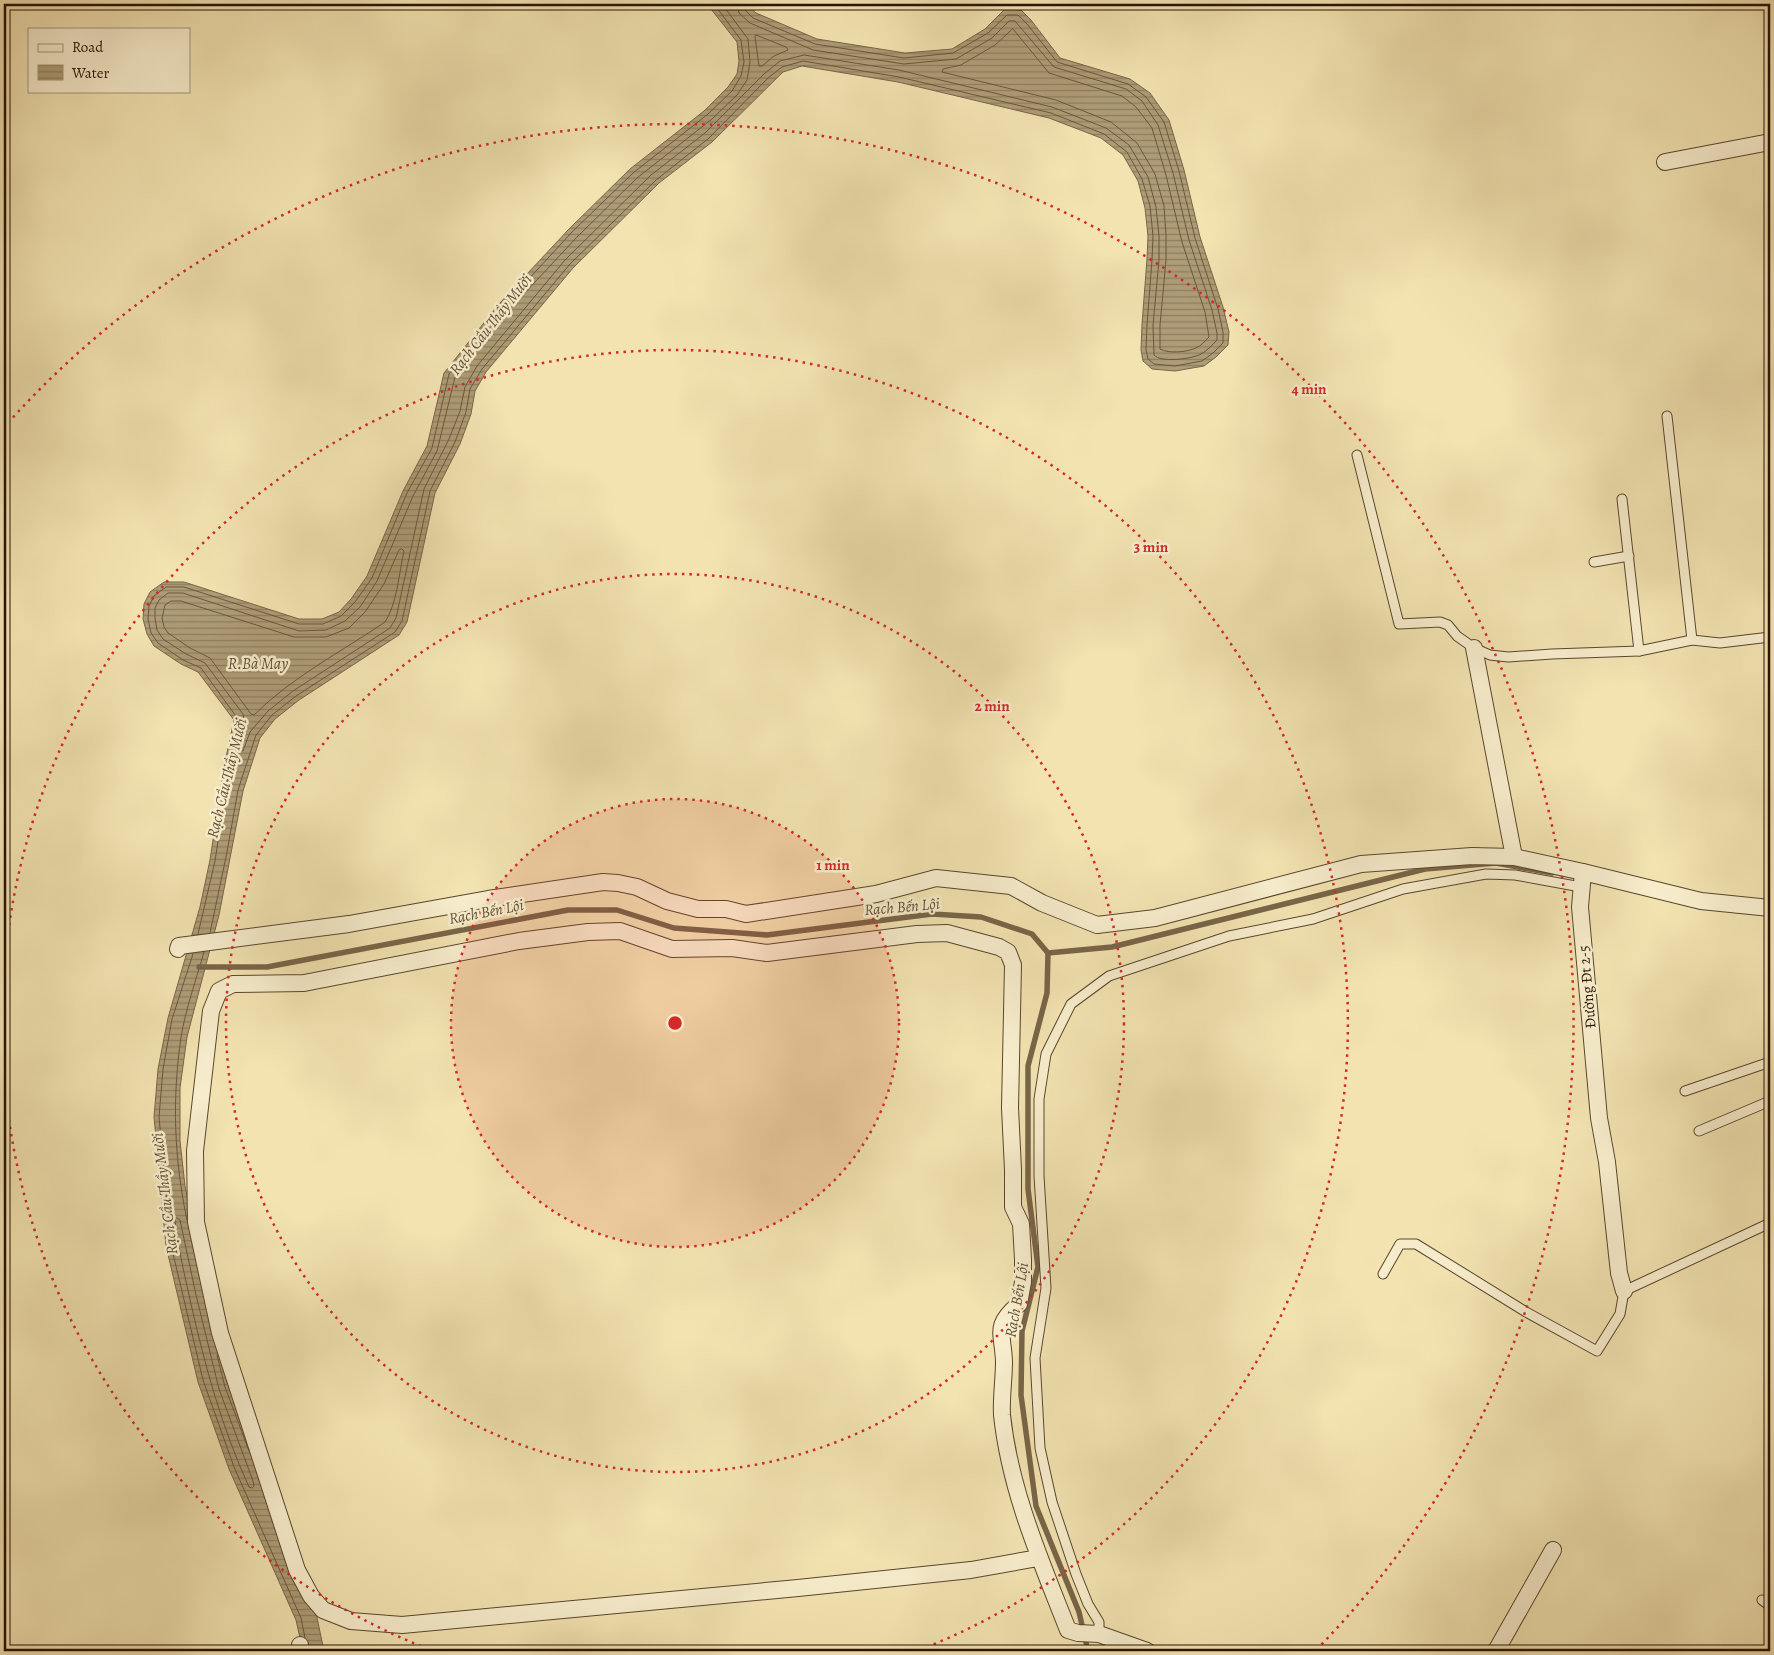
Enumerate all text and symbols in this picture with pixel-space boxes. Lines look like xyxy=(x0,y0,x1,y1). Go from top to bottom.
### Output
legend xyxy=(28,28,190,92)
text: Road xyxy=(72,37,104,57)
text: Water xyxy=(71,63,109,83)
water label: Rạch Cầu Thầy Mười xyxy=(444,270,537,380)
text: 4 min xyxy=(1291,379,1327,399)
text: 3 min xyxy=(1134,537,1169,557)
water label: R.Bà May xyxy=(228,653,288,675)
text: 2 min xyxy=(974,696,1010,716)
water label: Rạch Cầu Thầy Mười xyxy=(201,716,252,840)
text: 1 min xyxy=(816,855,850,875)
water label: Rạch Bến Lội xyxy=(863,893,941,921)
water label: Rạch Bến Lội xyxy=(447,894,526,930)
street label: Đường Đt 2-5 xyxy=(1573,945,1601,1029)
centre of rings xyxy=(666,1014,684,1032)
water label: Rạch Cầu Thầy Mười xyxy=(147,1132,183,1256)
water label: Rạch Bến Lội xyxy=(1000,1261,1034,1339)

